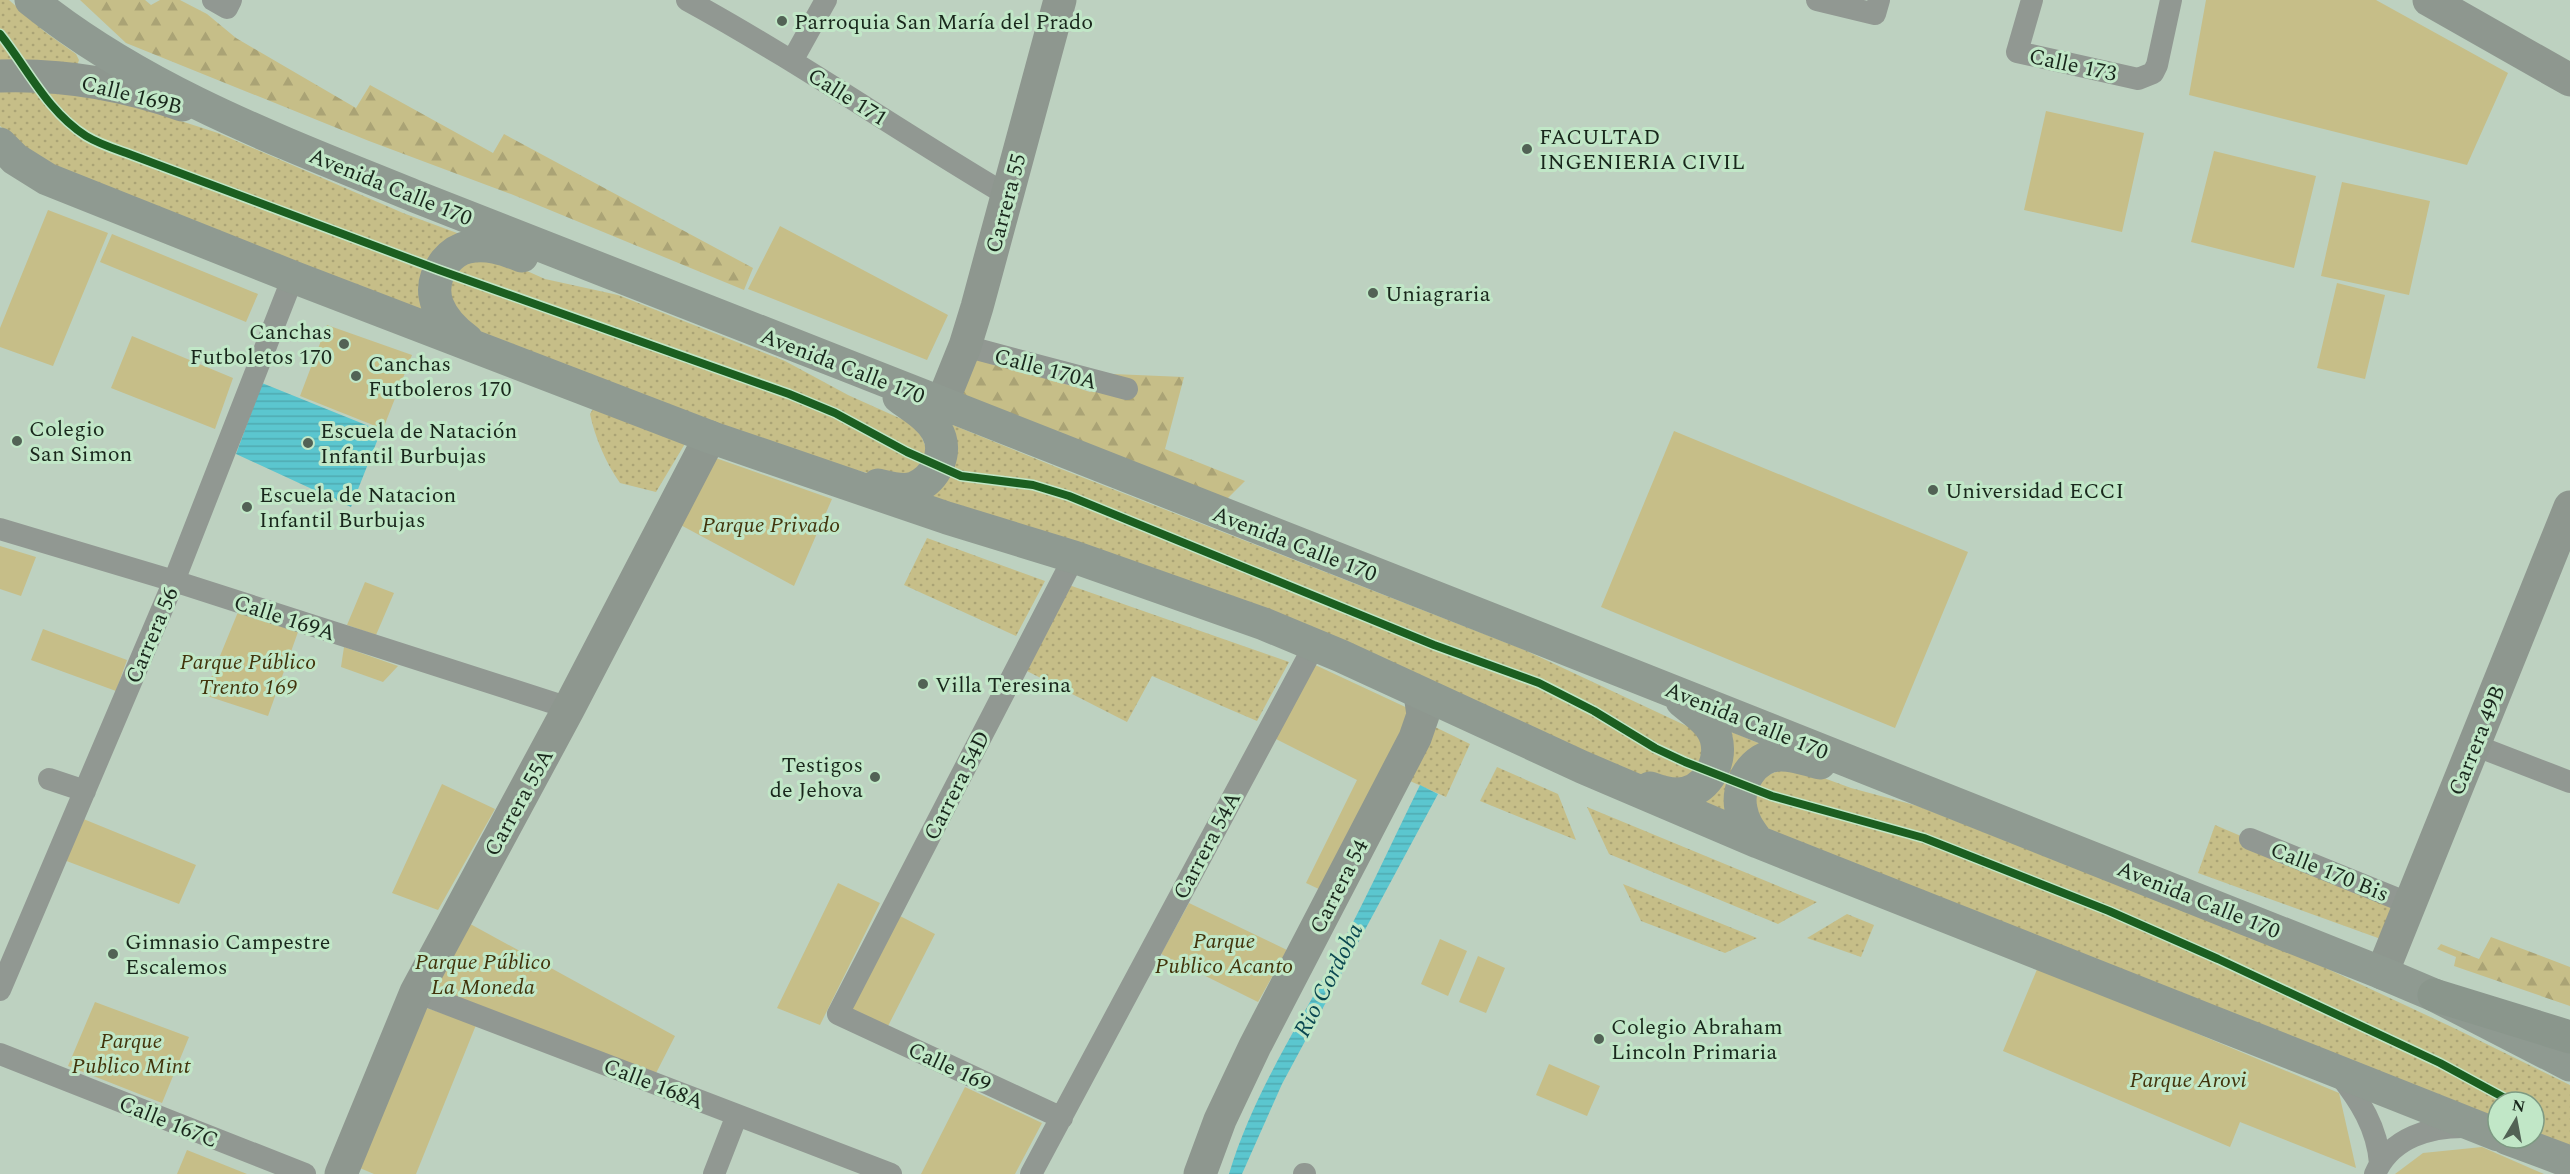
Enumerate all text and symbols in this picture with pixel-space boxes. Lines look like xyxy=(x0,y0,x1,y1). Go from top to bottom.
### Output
place label: Parroquia San María del Prado xyxy=(794,6,1093,39)
marker: Parroquia San María del Prado xyxy=(775,14,789,28)
street label: Calle 173 xyxy=(2026,40,2120,91)
street label: Calle 171 xyxy=(801,60,894,135)
street label: Calle 169B xyxy=(78,67,186,124)
place label: FACULTAD INGENIERIA CIVIL xyxy=(1539,121,1745,179)
street label: Avenida Calle 170 xyxy=(304,140,477,235)
marker: FACULTAD INGENIERIA CIVIL xyxy=(1520,142,1534,156)
street label: Carrera 55 xyxy=(977,150,1036,257)
place label: Uniagraria xyxy=(1385,278,1491,311)
marker: Uniagraria xyxy=(1366,286,1380,300)
place label: Canchas Futboletos 170 xyxy=(189,316,332,374)
street label: Avenida Calle 170 xyxy=(755,320,929,413)
marker: Canchas Futboletos 170 xyxy=(337,337,351,351)
street label: Calle 170A xyxy=(991,340,1101,399)
place label: Canchas Futboleros 170 xyxy=(368,348,511,406)
marker: Canchas Futboleros 170 xyxy=(349,369,363,383)
place label: Colegio San Simon xyxy=(29,413,132,471)
place label: Escuela de Natación Infantil Burbujas xyxy=(320,415,517,473)
marker: Colegio San Simon xyxy=(10,434,24,448)
marker: Escuela de Natación Infantil Burbujas xyxy=(301,436,315,450)
place label: Universidad ECCI xyxy=(1945,475,2124,508)
place label: Escuela de Natacion Infantil Burbujas xyxy=(259,479,456,537)
marker: Universidad ECCI xyxy=(1926,483,1940,497)
street label: Avenida Calle 170 xyxy=(1207,498,1381,591)
marker: Escuela de Natacion Infantil Burbujas xyxy=(240,500,254,514)
park label: Parque Privado xyxy=(702,509,840,542)
street label: Carrera 56 xyxy=(117,582,188,689)
street label: Calle 169A xyxy=(229,586,340,650)
park label: Parque Público Trento 169 xyxy=(180,646,316,704)
place label: Villa Teresina xyxy=(935,669,1071,702)
street label: Avenida Calle 170 xyxy=(1660,674,1833,769)
marker: Villa Teresina xyxy=(916,677,930,691)
street label: Carrera 49B xyxy=(2440,680,2515,801)
street label: Carrera 54D xyxy=(916,725,999,846)
street label: Carrera 55A xyxy=(476,743,562,863)
place label: Testigos de Jehova xyxy=(770,749,863,807)
marker: Testigos de Jehova xyxy=(868,770,882,784)
street label: Carrera 54A xyxy=(1165,786,1250,906)
street label: Carrera 54 xyxy=(1301,834,1377,940)
street label: Calle 170 Bis xyxy=(2265,834,2394,911)
street label: Avenida Calle 170 xyxy=(2112,853,2285,948)
water label: Rio Cordoba xyxy=(1285,917,1373,1044)
park label: Parque Publico Acanto xyxy=(1155,925,1293,983)
place label: Gimnasio Campestre Escalemos xyxy=(125,926,330,984)
park label: Parque Público La Moneda xyxy=(415,946,551,1004)
marker: Gimnasio Campestre Escalemos xyxy=(106,947,120,961)
place label: Colegio Abraham Lincoln Primaria xyxy=(1611,1011,1783,1069)
park label: Parque Publico Mint xyxy=(72,1025,191,1083)
marker: Colegio Abraham Lincoln Primaria xyxy=(1592,1032,1606,1046)
street label: Calle 169 xyxy=(902,1034,997,1101)
street label: Calle 168A xyxy=(598,1050,708,1119)
park label: Parque Arovi xyxy=(2129,1064,2247,1097)
street label: Calle 167C xyxy=(114,1087,223,1157)
north arrow xyxy=(2486,1090,2546,1150)
text: N xyxy=(2510,1093,2527,1119)

